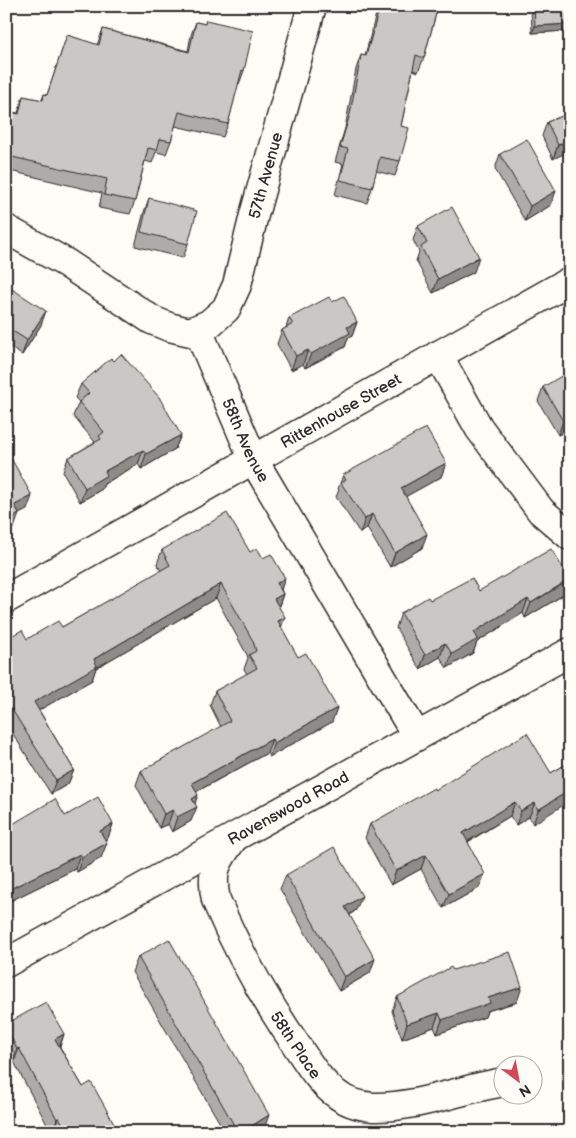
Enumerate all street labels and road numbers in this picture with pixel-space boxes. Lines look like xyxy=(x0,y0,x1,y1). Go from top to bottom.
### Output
street label: 57th Avenue xyxy=(245,130,288,221)
street label: Rittenhouse Street xyxy=(278,370,405,453)
street label: 58th Avenue xyxy=(217,396,273,487)
street label: Ravenswood Road xyxy=(225,768,353,850)
street label: 58th Place xyxy=(266,1008,325,1084)

